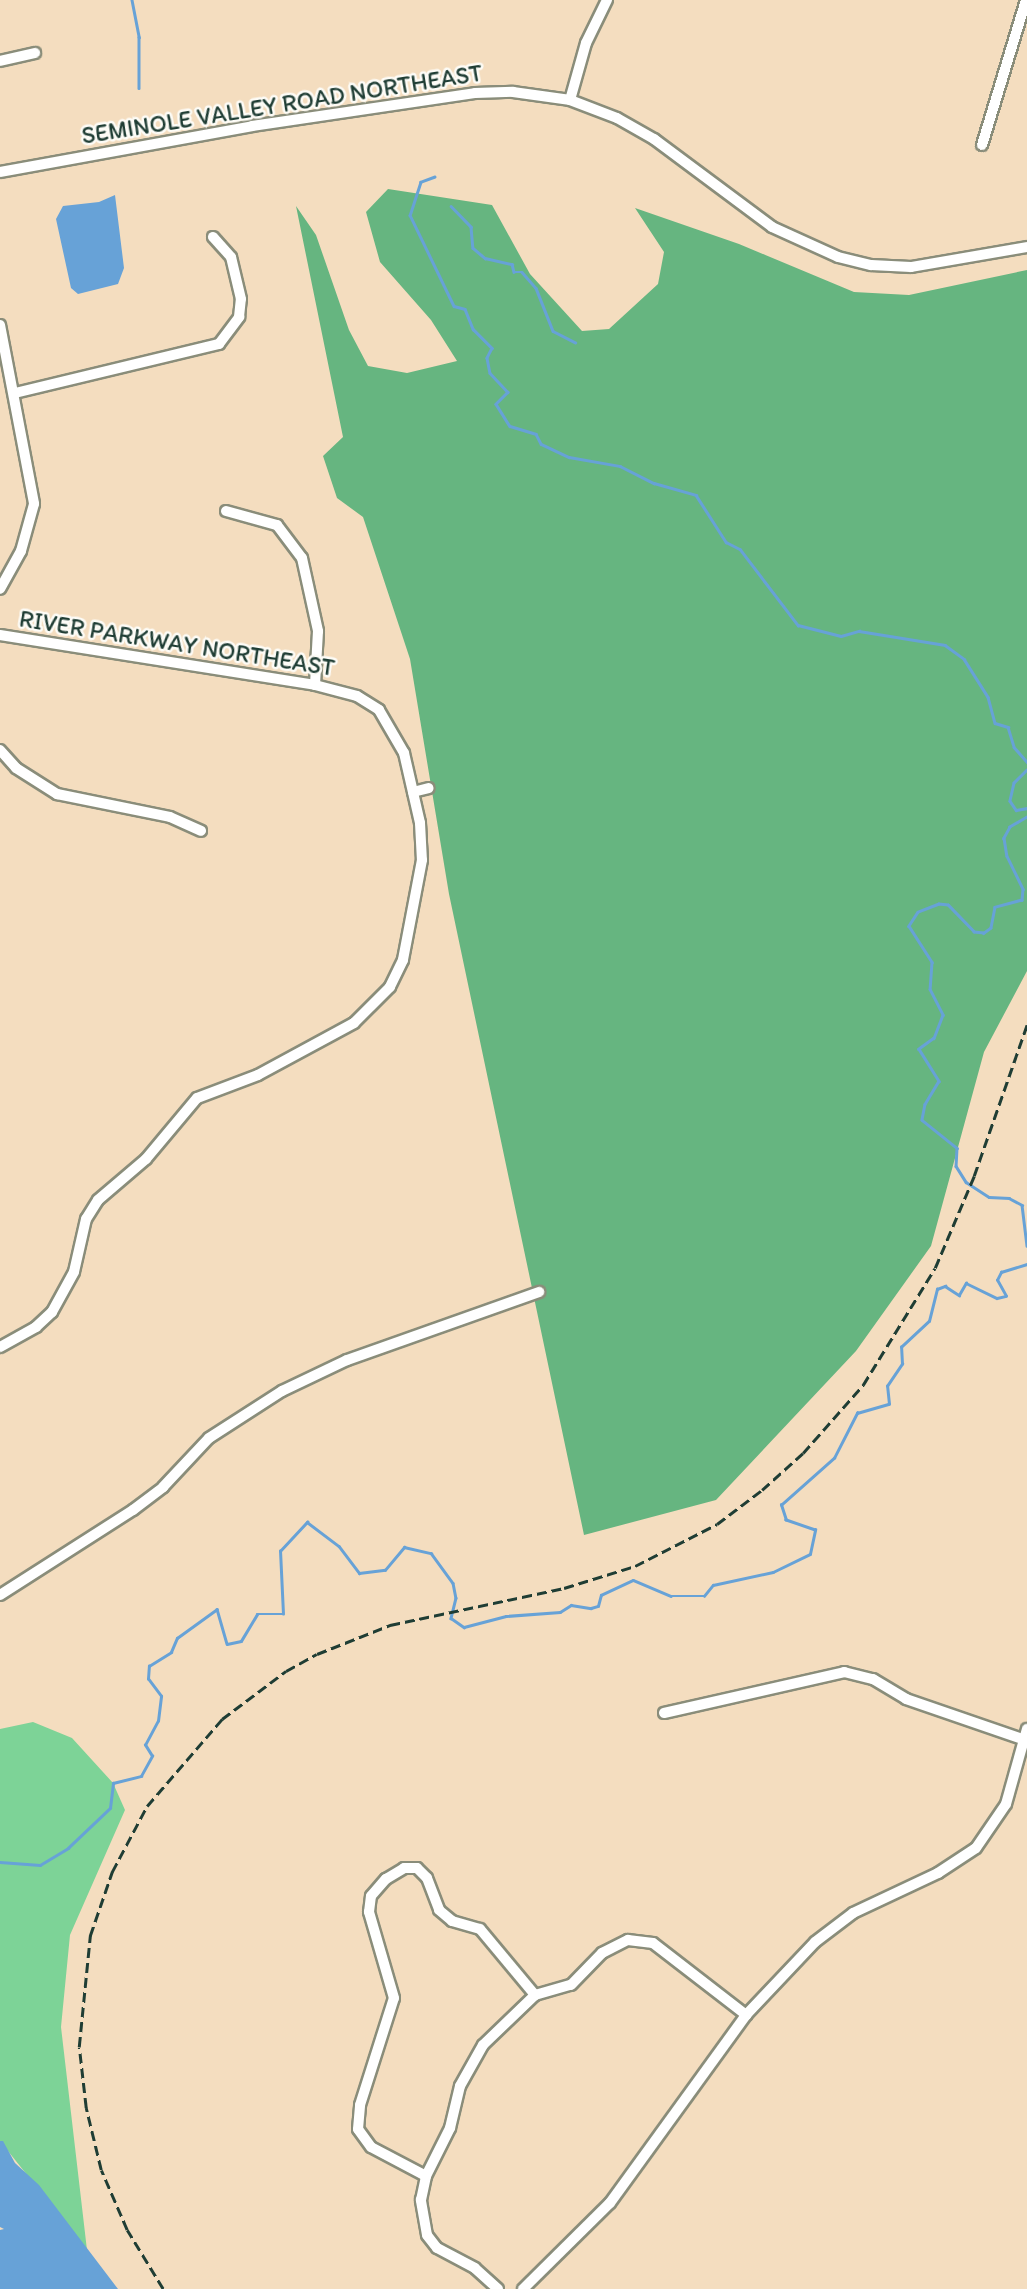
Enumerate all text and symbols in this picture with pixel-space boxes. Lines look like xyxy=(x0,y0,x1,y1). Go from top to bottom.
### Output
street label: SEMINOLE VALLEY ROAD NORTHEAST xyxy=(80,58,484,150)
street label: RIVER PARKWAY NORTHEAST xyxy=(17,604,337,682)

